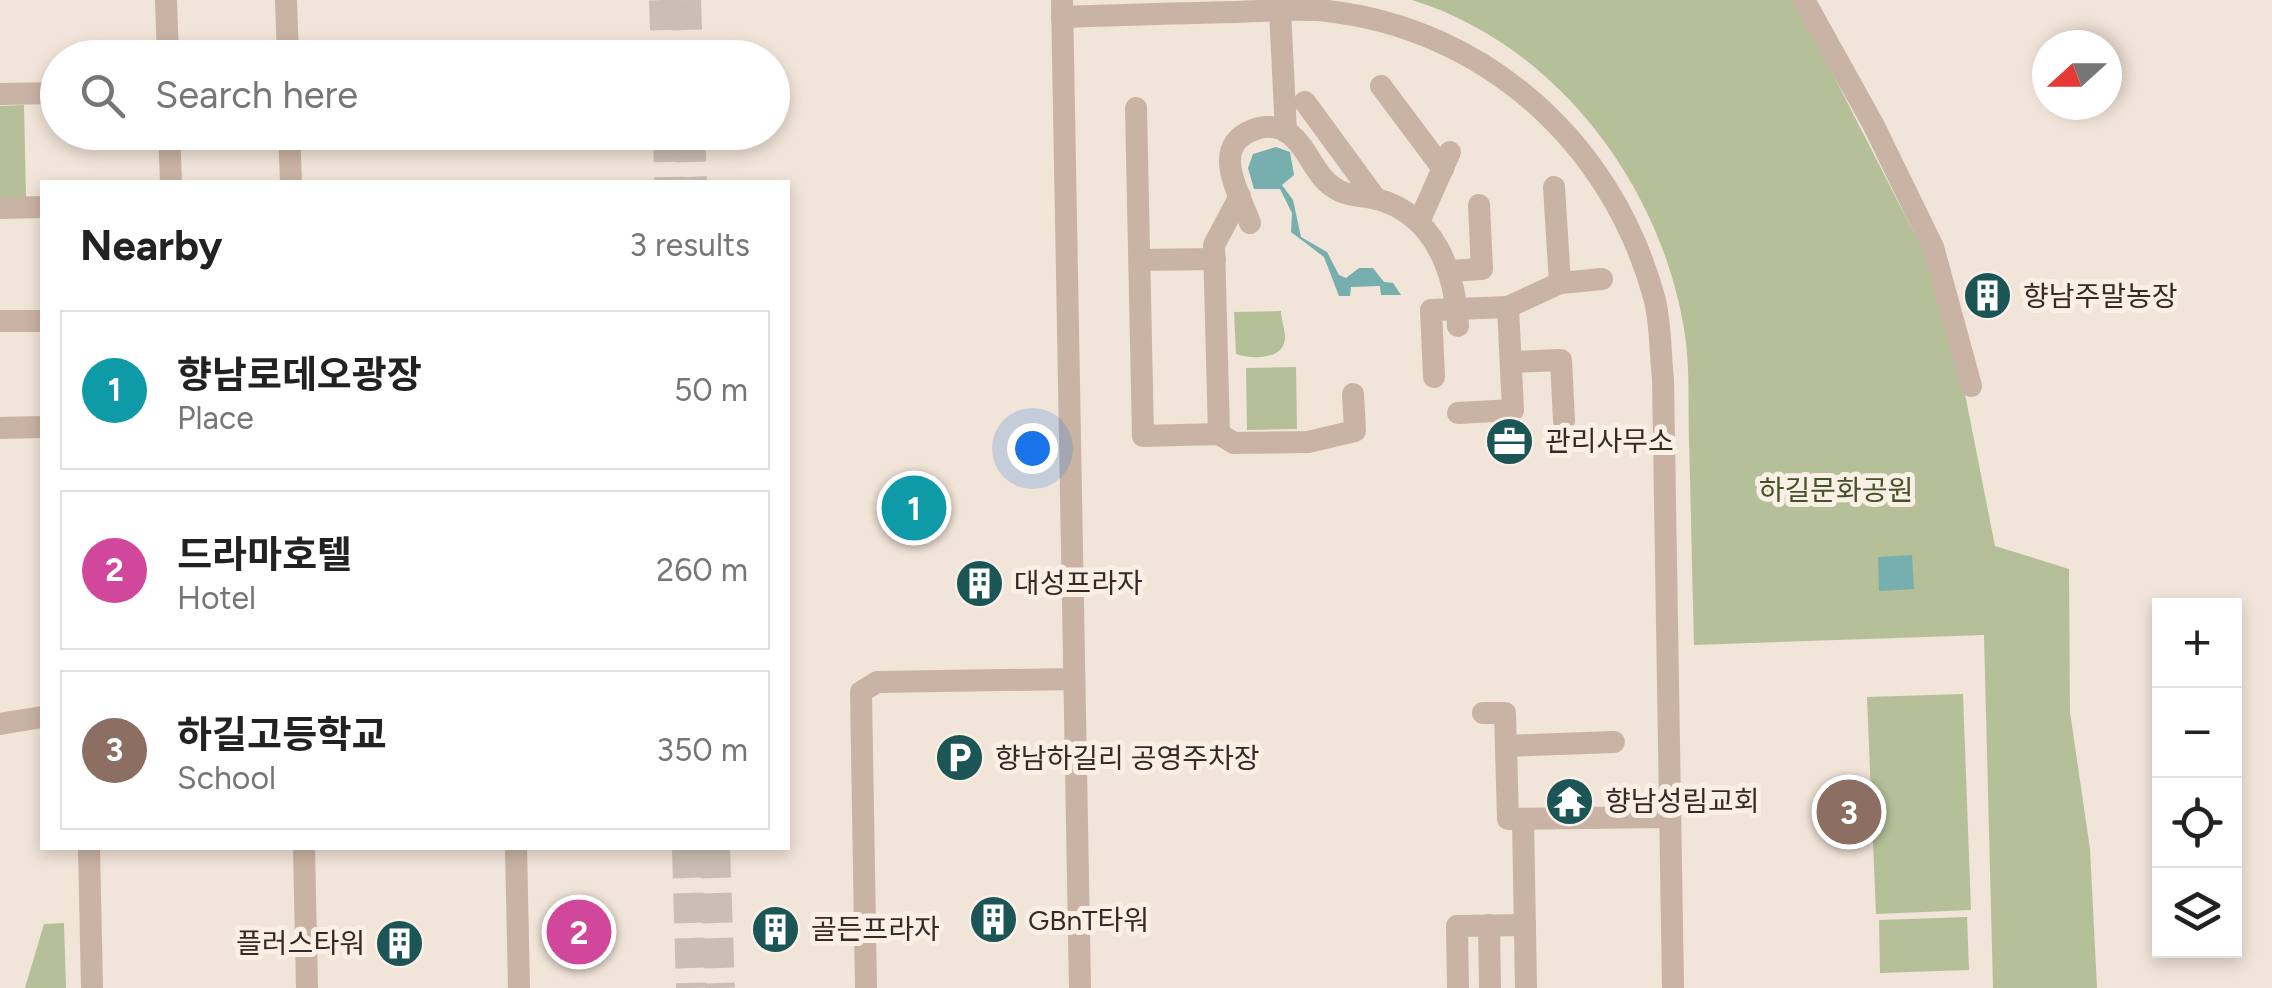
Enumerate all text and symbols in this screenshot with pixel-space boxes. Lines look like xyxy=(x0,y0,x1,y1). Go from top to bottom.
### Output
north arrow xyxy=(2032,30,2122,120)
search box xyxy=(40,40,790,150)
icon: search xyxy=(75,68,130,123)
text: Search here xyxy=(155,72,358,118)
text: Nearby xyxy=(80,220,222,271)
text: 3 results xyxy=(630,226,750,264)
building icon: 향남주말농장 xyxy=(1962,270,2014,322)
place label: 향남주말농장 xyxy=(2023,279,2178,313)
text: 향남로데오광장 xyxy=(177,352,422,398)
text: 1 xyxy=(108,371,121,409)
text: 50 m xyxy=(674,371,748,409)
text: Place xyxy=(177,399,254,437)
office icon: 관리사무소 xyxy=(1484,415,1536,467)
your location xyxy=(1007,423,1058,474)
place label: 관리사무소 xyxy=(1545,424,1674,458)
pin: 1 xyxy=(882,470,946,546)
park label: 하길문화공원 xyxy=(1759,473,1913,507)
text: 드라마호텔 xyxy=(177,532,352,578)
text: 2 xyxy=(105,551,124,589)
text: 260 m xyxy=(656,551,748,589)
building icon: 대성프라자 xyxy=(953,557,1005,609)
place label: 대성프라자 xyxy=(1014,566,1143,600)
text: Hotel xyxy=(177,579,256,617)
map controls xyxy=(2152,598,2242,958)
button: + xyxy=(2152,598,2242,688)
button: − xyxy=(2152,688,2242,778)
text: 하길고등학교 xyxy=(177,712,387,758)
text: 3 xyxy=(106,731,123,769)
text: 350 m xyxy=(657,731,748,769)
parking icon: 향남하길리 공영주차장 xyxy=(934,732,986,784)
place label: 향남하길리 공영주차장 xyxy=(995,741,1260,775)
text: School xyxy=(177,759,276,797)
pin: 3 xyxy=(1816,774,1882,850)
temple icon: 향남성림교회 xyxy=(1544,775,1596,827)
button: locate xyxy=(2152,778,2242,868)
place label: 향남성림교회 xyxy=(1605,784,1760,818)
button: layers xyxy=(2152,868,2242,958)
pin: 2 xyxy=(546,894,612,970)
building icon: GBnT타워 xyxy=(967,894,1019,946)
building icon: 골든프라자 xyxy=(750,903,802,955)
place label: GBnT타워 xyxy=(1028,903,1149,937)
place label: 골든프라자 xyxy=(811,912,940,946)
building icon: 플러스타워 xyxy=(374,917,426,969)
place label: 플러스타워 xyxy=(236,926,365,960)

